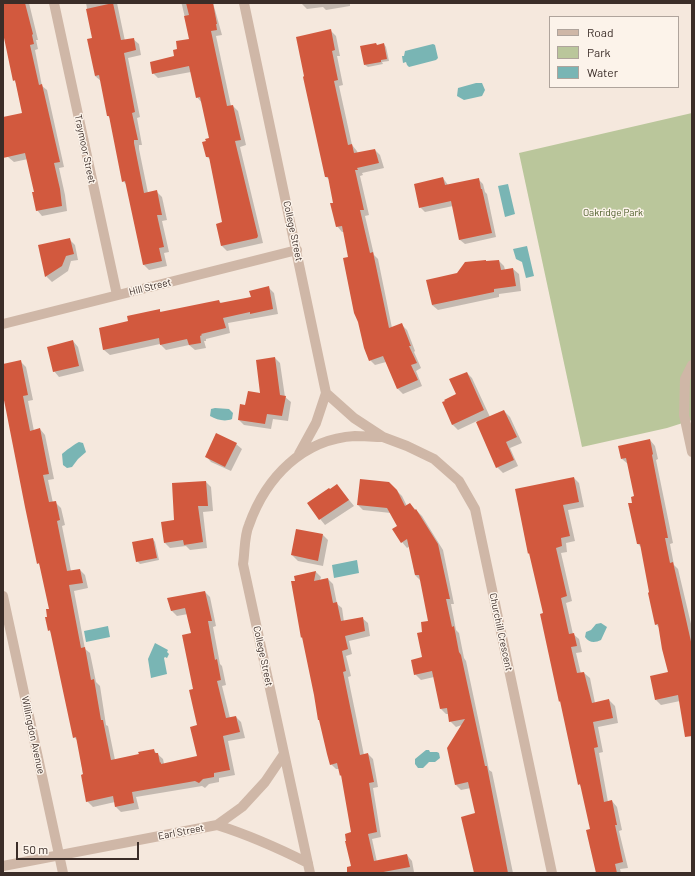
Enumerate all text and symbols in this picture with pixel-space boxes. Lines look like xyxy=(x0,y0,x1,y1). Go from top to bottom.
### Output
legend xyxy=(549,16,679,88)
text: Road xyxy=(587,25,614,39)
text: Park xyxy=(587,45,611,59)
text: Water xyxy=(587,65,618,79)
street label: Traymoor Street xyxy=(72,113,98,185)
street label: College Street xyxy=(281,200,305,262)
park label: Oakridge Park xyxy=(583,207,643,219)
street label: Hill Street xyxy=(128,276,172,298)
street label: Churchill Crescent xyxy=(487,592,515,672)
street label: College Street xyxy=(251,625,275,687)
street label: Willingdon Avenue xyxy=(19,695,47,775)
street label: Earl Street xyxy=(157,822,205,842)
scale bar xyxy=(18,834,141,860)
text: 50 m xyxy=(23,842,48,856)

